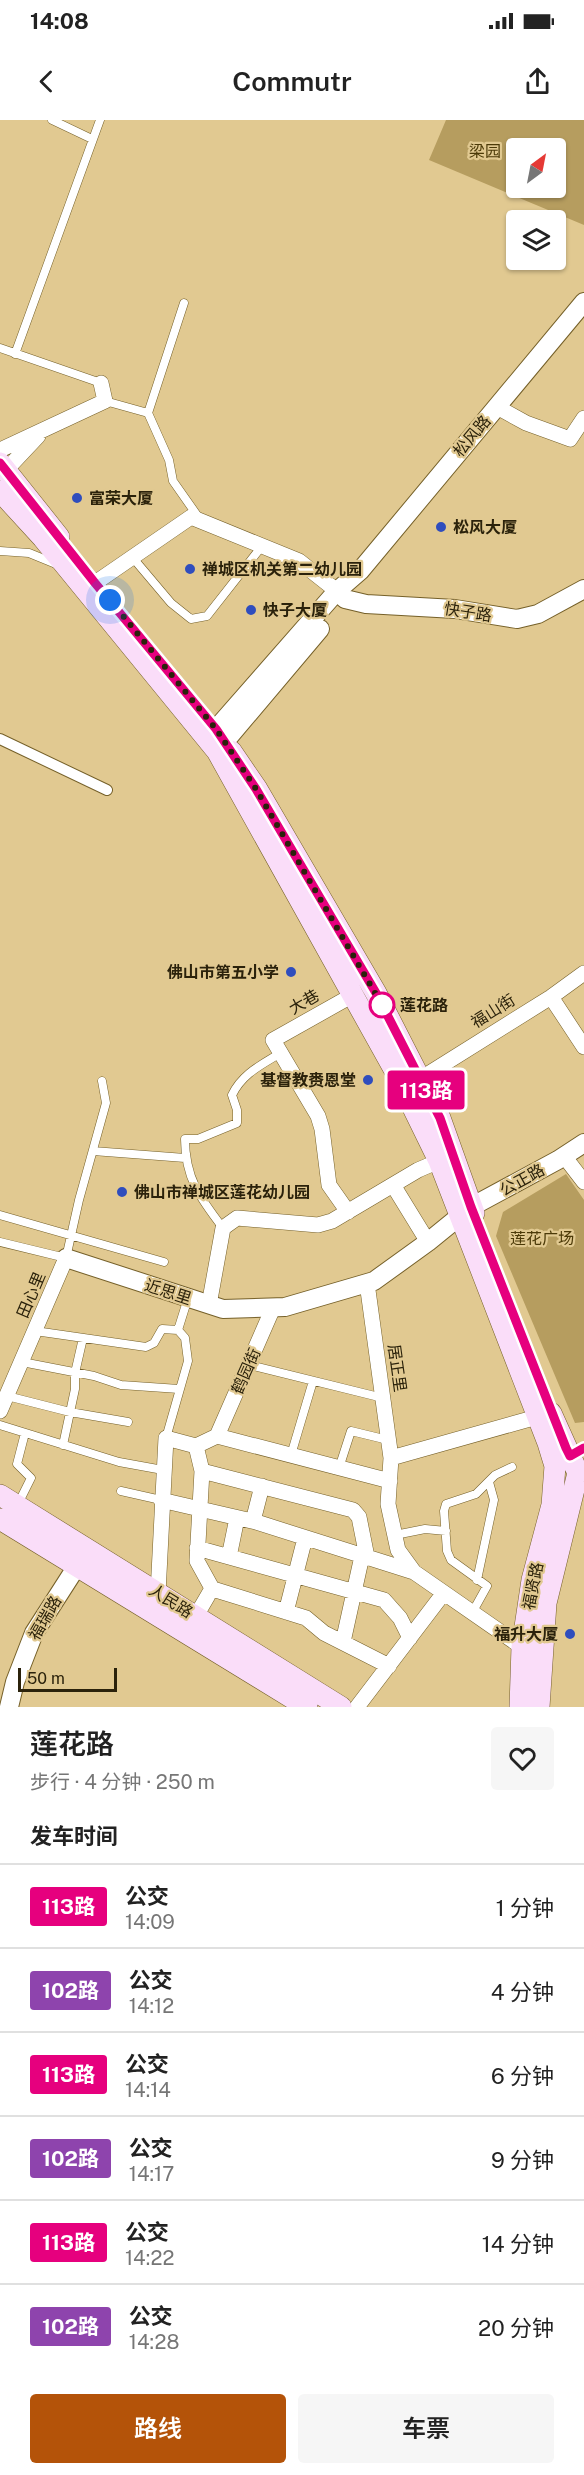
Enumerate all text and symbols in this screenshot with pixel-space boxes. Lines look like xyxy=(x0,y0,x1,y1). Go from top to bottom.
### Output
text: 14:08 xyxy=(30,8,89,34)
icon: back xyxy=(30,65,63,98)
text: Commutr xyxy=(232,65,352,97)
icon: share xyxy=(521,65,554,98)
north arrow xyxy=(506,138,566,198)
map controls xyxy=(506,138,566,270)
park label: 梁园 xyxy=(469,142,501,161)
button: layers xyxy=(506,210,566,270)
street label: 松风路 xyxy=(449,412,495,460)
place label: 富荣大厦 xyxy=(89,489,153,508)
marker: 富荣大厦 xyxy=(70,491,84,505)
place label: 松风大厦 xyxy=(453,518,517,537)
marker: 松风大厦 xyxy=(434,520,448,534)
place label: 禅城区机关第二幼儿园 xyxy=(202,560,362,579)
marker: 禅城区机关第二幼儿园 xyxy=(183,562,197,576)
your location xyxy=(95,585,125,615)
street label: 快子路 xyxy=(443,599,493,625)
place label: 快子大厦 xyxy=(263,601,327,620)
marker: 快子大厦 xyxy=(244,603,258,617)
place label: 佛山市第五小学 xyxy=(167,963,279,982)
marker: 佛山市第五小学 xyxy=(284,965,298,979)
street label: 大巷 xyxy=(285,986,323,1018)
street label: 福山街 xyxy=(468,990,518,1032)
marker: 莲花路 xyxy=(369,992,395,1018)
place label: 莲花路 xyxy=(400,996,448,1015)
line badge: 113路 xyxy=(384,1070,468,1110)
place label: 基督教赉恩堂 xyxy=(260,1071,356,1090)
marker: 基督教赉恩堂 xyxy=(361,1073,375,1087)
text: 113路 xyxy=(400,1078,452,1103)
street label: 公正路 xyxy=(496,1160,548,1200)
place label: 佛山市禅城区莲花幼儿园 xyxy=(134,1183,310,1202)
marker: 佛山市禅城区莲花幼儿园 xyxy=(115,1185,129,1199)
park label: 莲花广场 xyxy=(510,1229,574,1248)
street label: 田心里 xyxy=(13,1269,49,1321)
street label: 近思里 xyxy=(142,1276,194,1308)
street label: 居正里 xyxy=(384,1343,410,1393)
street label: 鹤园街 xyxy=(228,1345,264,1397)
street label: 福贤路 xyxy=(519,1561,547,1611)
street label: 人民路 xyxy=(146,1580,196,1622)
street label: 福瑞路 xyxy=(25,1592,65,1644)
place label: 福升大厦 xyxy=(494,1625,558,1644)
marker: 福升大厦 xyxy=(563,1627,577,1641)
scale bar xyxy=(18,1665,117,1692)
text: 50 m xyxy=(27,1669,65,1688)
text: 莲花路 xyxy=(30,1727,114,1760)
button: heart xyxy=(491,1727,554,1790)
text: 步行 · 4 分钟 · 250 m xyxy=(30,1770,215,1794)
text: 发车时间 xyxy=(30,1823,118,1849)
text: 公交 xyxy=(125,1883,169,1909)
text: 113路 xyxy=(42,1894,95,1919)
text: 1 分钟 xyxy=(496,1895,554,1921)
text: 14:09 xyxy=(125,1910,175,1934)
text: 公交 xyxy=(129,1967,173,1993)
text: 102路 xyxy=(42,1978,99,2003)
text: 4 分钟 xyxy=(491,1979,554,2005)
text: 14:12 xyxy=(129,1994,174,2018)
text: 公交 xyxy=(125,2051,169,2077)
text: 113路 xyxy=(42,2062,95,2087)
text: 6 分钟 xyxy=(491,2063,554,2089)
text: 14:14 xyxy=(125,2078,171,2102)
text: 公交 xyxy=(129,2135,173,2161)
text: 102路 xyxy=(42,2146,99,2171)
text: 9 分钟 xyxy=(491,2147,554,2173)
text: 14:17 xyxy=(129,2162,174,2186)
text: 公交 xyxy=(125,2219,169,2245)
text: 113路 xyxy=(42,2230,95,2255)
text: 14 分钟 xyxy=(482,2231,554,2257)
text: 14:22 xyxy=(125,2246,174,2270)
text: 公交 xyxy=(129,2303,173,2329)
text: 102路 xyxy=(42,2314,99,2339)
text: 20 分钟 xyxy=(478,2315,554,2341)
text: 14:28 xyxy=(129,2330,179,2354)
button: 路线 xyxy=(30,2394,286,2463)
button: 车票 xyxy=(298,2394,554,2463)

